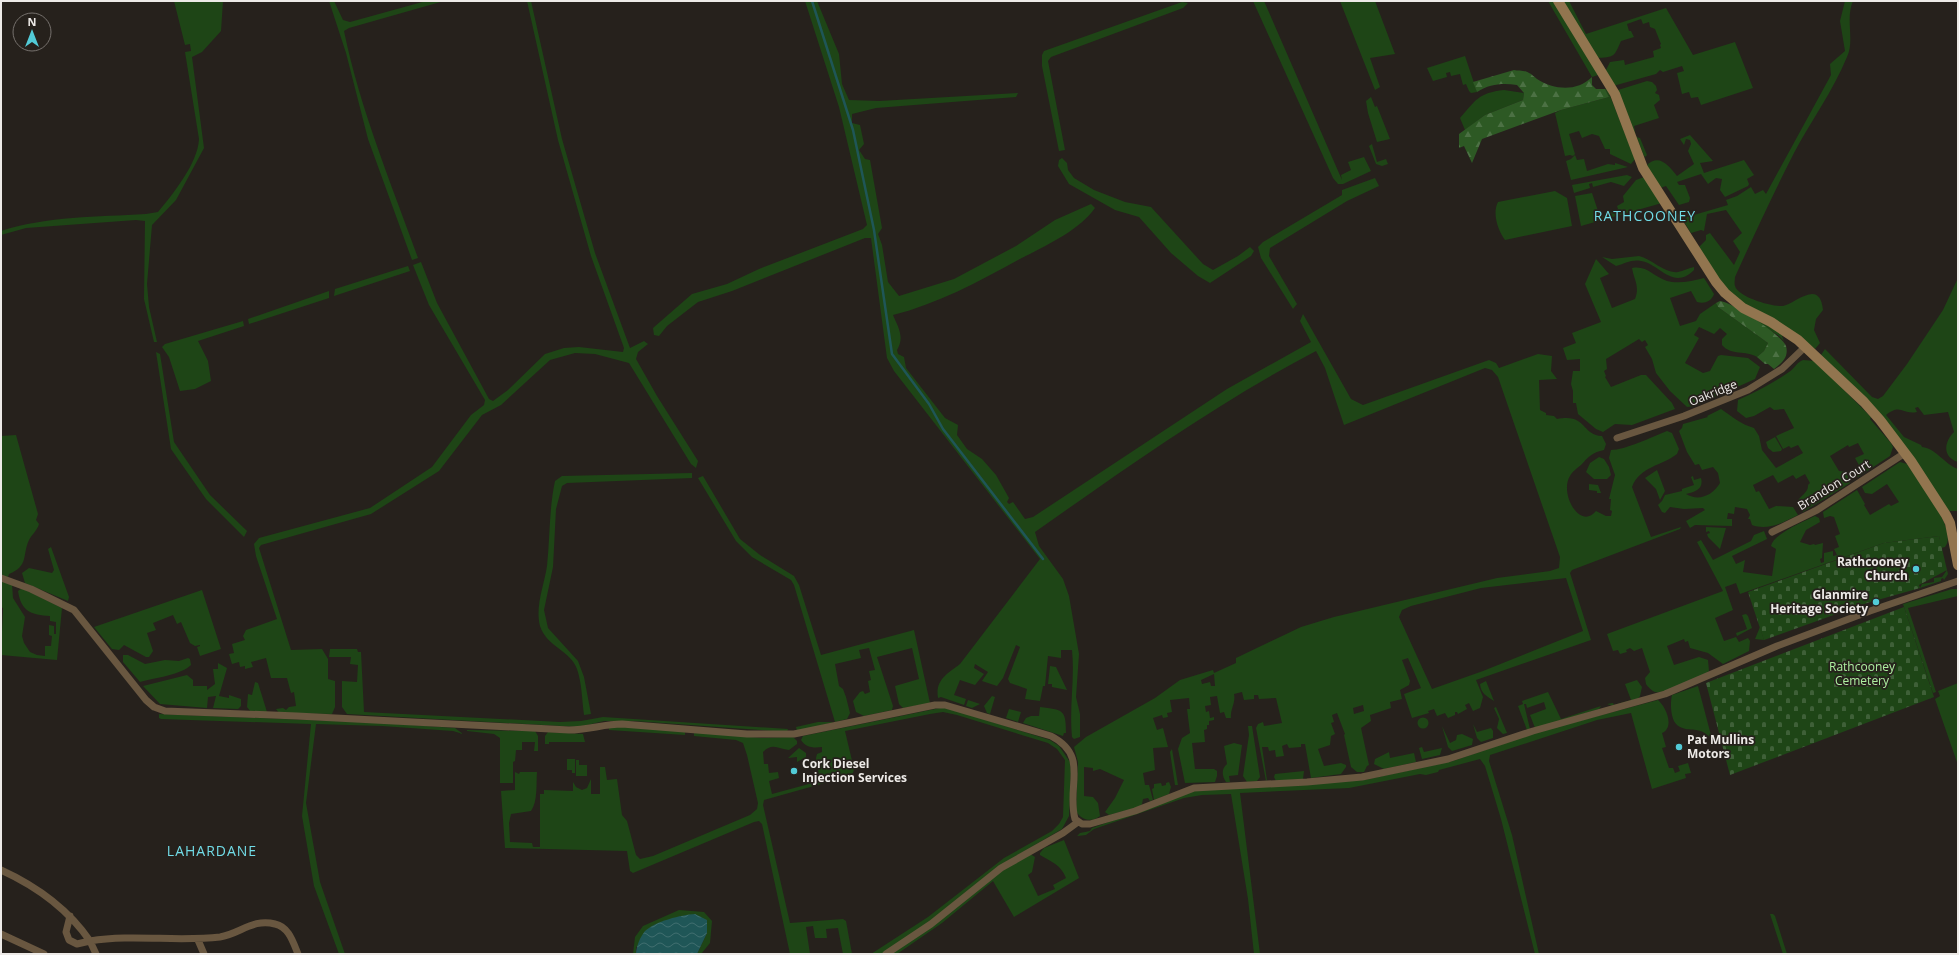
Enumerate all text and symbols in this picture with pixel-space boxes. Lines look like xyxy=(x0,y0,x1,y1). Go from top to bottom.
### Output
north arrow xyxy=(12,12,52,52)
text: N xyxy=(28,14,36,29)
district label: RATHCOONEY xyxy=(1594,206,1696,225)
street label: Oakridge xyxy=(1686,375,1740,410)
street label: Brandon Court xyxy=(1794,455,1873,514)
place label: Rathcooney Church xyxy=(1837,553,1908,584)
marker: Rathcooney Church xyxy=(1911,564,1921,574)
place label: Glanmire Heritage Society xyxy=(1770,586,1868,617)
marker: Glanmire Heritage Society xyxy=(1871,597,1881,607)
park label: Rathcooney Cemetery xyxy=(1829,658,1896,689)
place label: Pat Mullins Motors xyxy=(1687,731,1754,762)
marker: Pat Mullins Motors xyxy=(1674,742,1684,752)
place label: Cork Diesel Injection Services xyxy=(802,755,907,786)
marker: Cork Diesel Injection Services xyxy=(789,766,799,776)
district label: LAHARDANE xyxy=(167,841,257,860)

